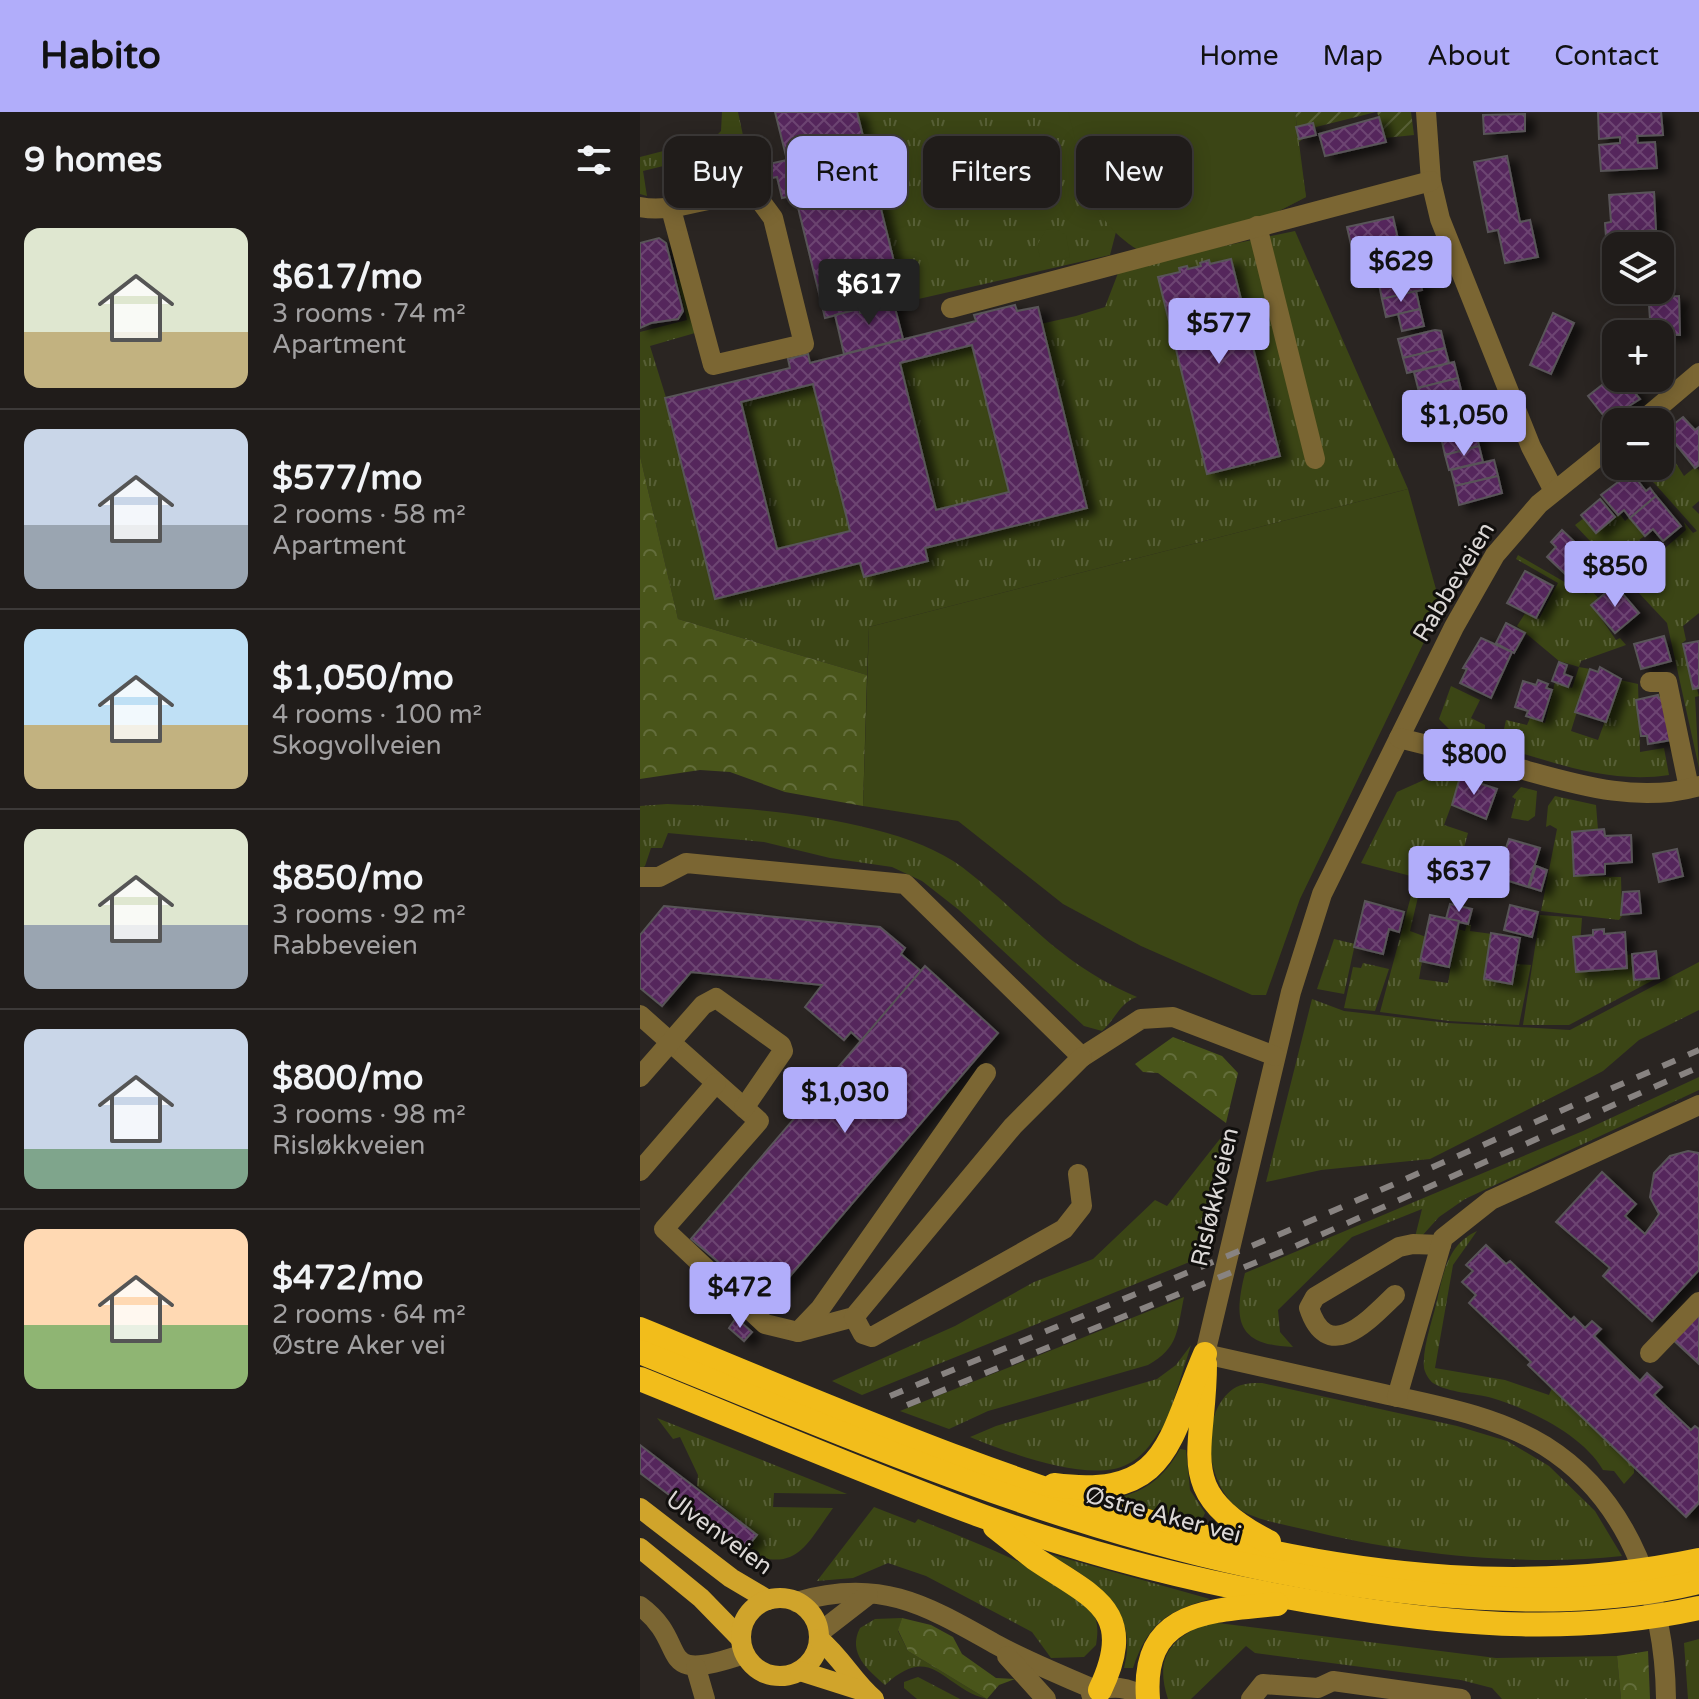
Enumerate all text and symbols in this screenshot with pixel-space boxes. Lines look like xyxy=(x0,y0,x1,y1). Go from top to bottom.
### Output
text: Habito xyxy=(40,33,161,79)
text: Home xyxy=(1199,39,1279,73)
text: Map xyxy=(1323,39,1383,73)
text: About xyxy=(1427,39,1510,73)
text: Contact xyxy=(1554,39,1659,73)
chip: Buy xyxy=(664,136,771,208)
chip: Rent xyxy=(787,136,907,208)
chip: Filters xyxy=(923,136,1060,208)
chip: New xyxy=(1076,136,1192,208)
icon: filters xyxy=(572,138,616,182)
text: 9 homes xyxy=(24,140,162,181)
map controls xyxy=(1602,232,1674,480)
button: layers xyxy=(1602,232,1674,304)
pin: $629 xyxy=(1354,236,1448,304)
text: $629 xyxy=(1368,246,1434,277)
text: $617/mo xyxy=(272,257,422,298)
pin: $617 xyxy=(822,259,916,327)
icon: home xyxy=(88,260,184,356)
text: $617 xyxy=(836,269,902,300)
text: 3 rooms · 74 m² xyxy=(272,298,466,329)
pin: $577 xyxy=(1172,298,1266,366)
text: $577 xyxy=(1186,308,1252,339)
button: + xyxy=(1602,320,1674,392)
text: Apartment xyxy=(272,329,406,360)
pin: $1,050 xyxy=(1399,390,1529,458)
text: $1,050 xyxy=(1420,400,1508,431)
button: − xyxy=(1602,408,1674,480)
text: $577/mo xyxy=(272,458,422,499)
icon: home xyxy=(88,461,184,557)
text: 2 rooms · 58 m² xyxy=(272,499,466,530)
street label: Rabbeveien xyxy=(1407,517,1501,647)
text: Apartment xyxy=(272,530,406,561)
pin: $850 xyxy=(1568,541,1662,609)
text: $850 xyxy=(1582,551,1648,582)
text: $1,050/mo xyxy=(272,658,454,699)
icon: home xyxy=(88,661,184,757)
text: 4 rooms · 100 m² xyxy=(272,699,482,730)
pin: $800 xyxy=(1427,729,1521,797)
text: Skogvollveien xyxy=(272,730,442,761)
text: $800 xyxy=(1441,739,1507,770)
pin: $637 xyxy=(1412,846,1506,914)
text: $637 xyxy=(1426,856,1492,887)
text: $850/mo xyxy=(272,858,423,899)
icon: home xyxy=(88,861,184,957)
text: 3 rooms · 92 m² xyxy=(272,899,466,930)
text: Rabbeveien xyxy=(272,930,418,961)
text: $800/mo xyxy=(272,1058,423,1099)
icon: home xyxy=(88,1061,184,1157)
pin: $1,030 xyxy=(780,1067,910,1135)
text: $1,030 xyxy=(801,1077,889,1108)
text: 3 rooms · 98 m² xyxy=(272,1099,466,1130)
street label: Risløkkveien xyxy=(1185,1125,1245,1269)
text: Risløkkveien xyxy=(272,1130,425,1161)
text: $472/mo xyxy=(272,1258,423,1299)
icon: home xyxy=(88,1261,184,1357)
pin: $472 xyxy=(693,1262,787,1330)
text: $472 xyxy=(707,1272,773,1303)
text: 2 rooms · 64 m² xyxy=(272,1299,466,1330)
text: Østre Aker vei xyxy=(272,1330,446,1361)
street label: Østre Aker vei xyxy=(1082,1480,1244,1550)
street label: Ulvenveien xyxy=(660,1485,778,1581)

